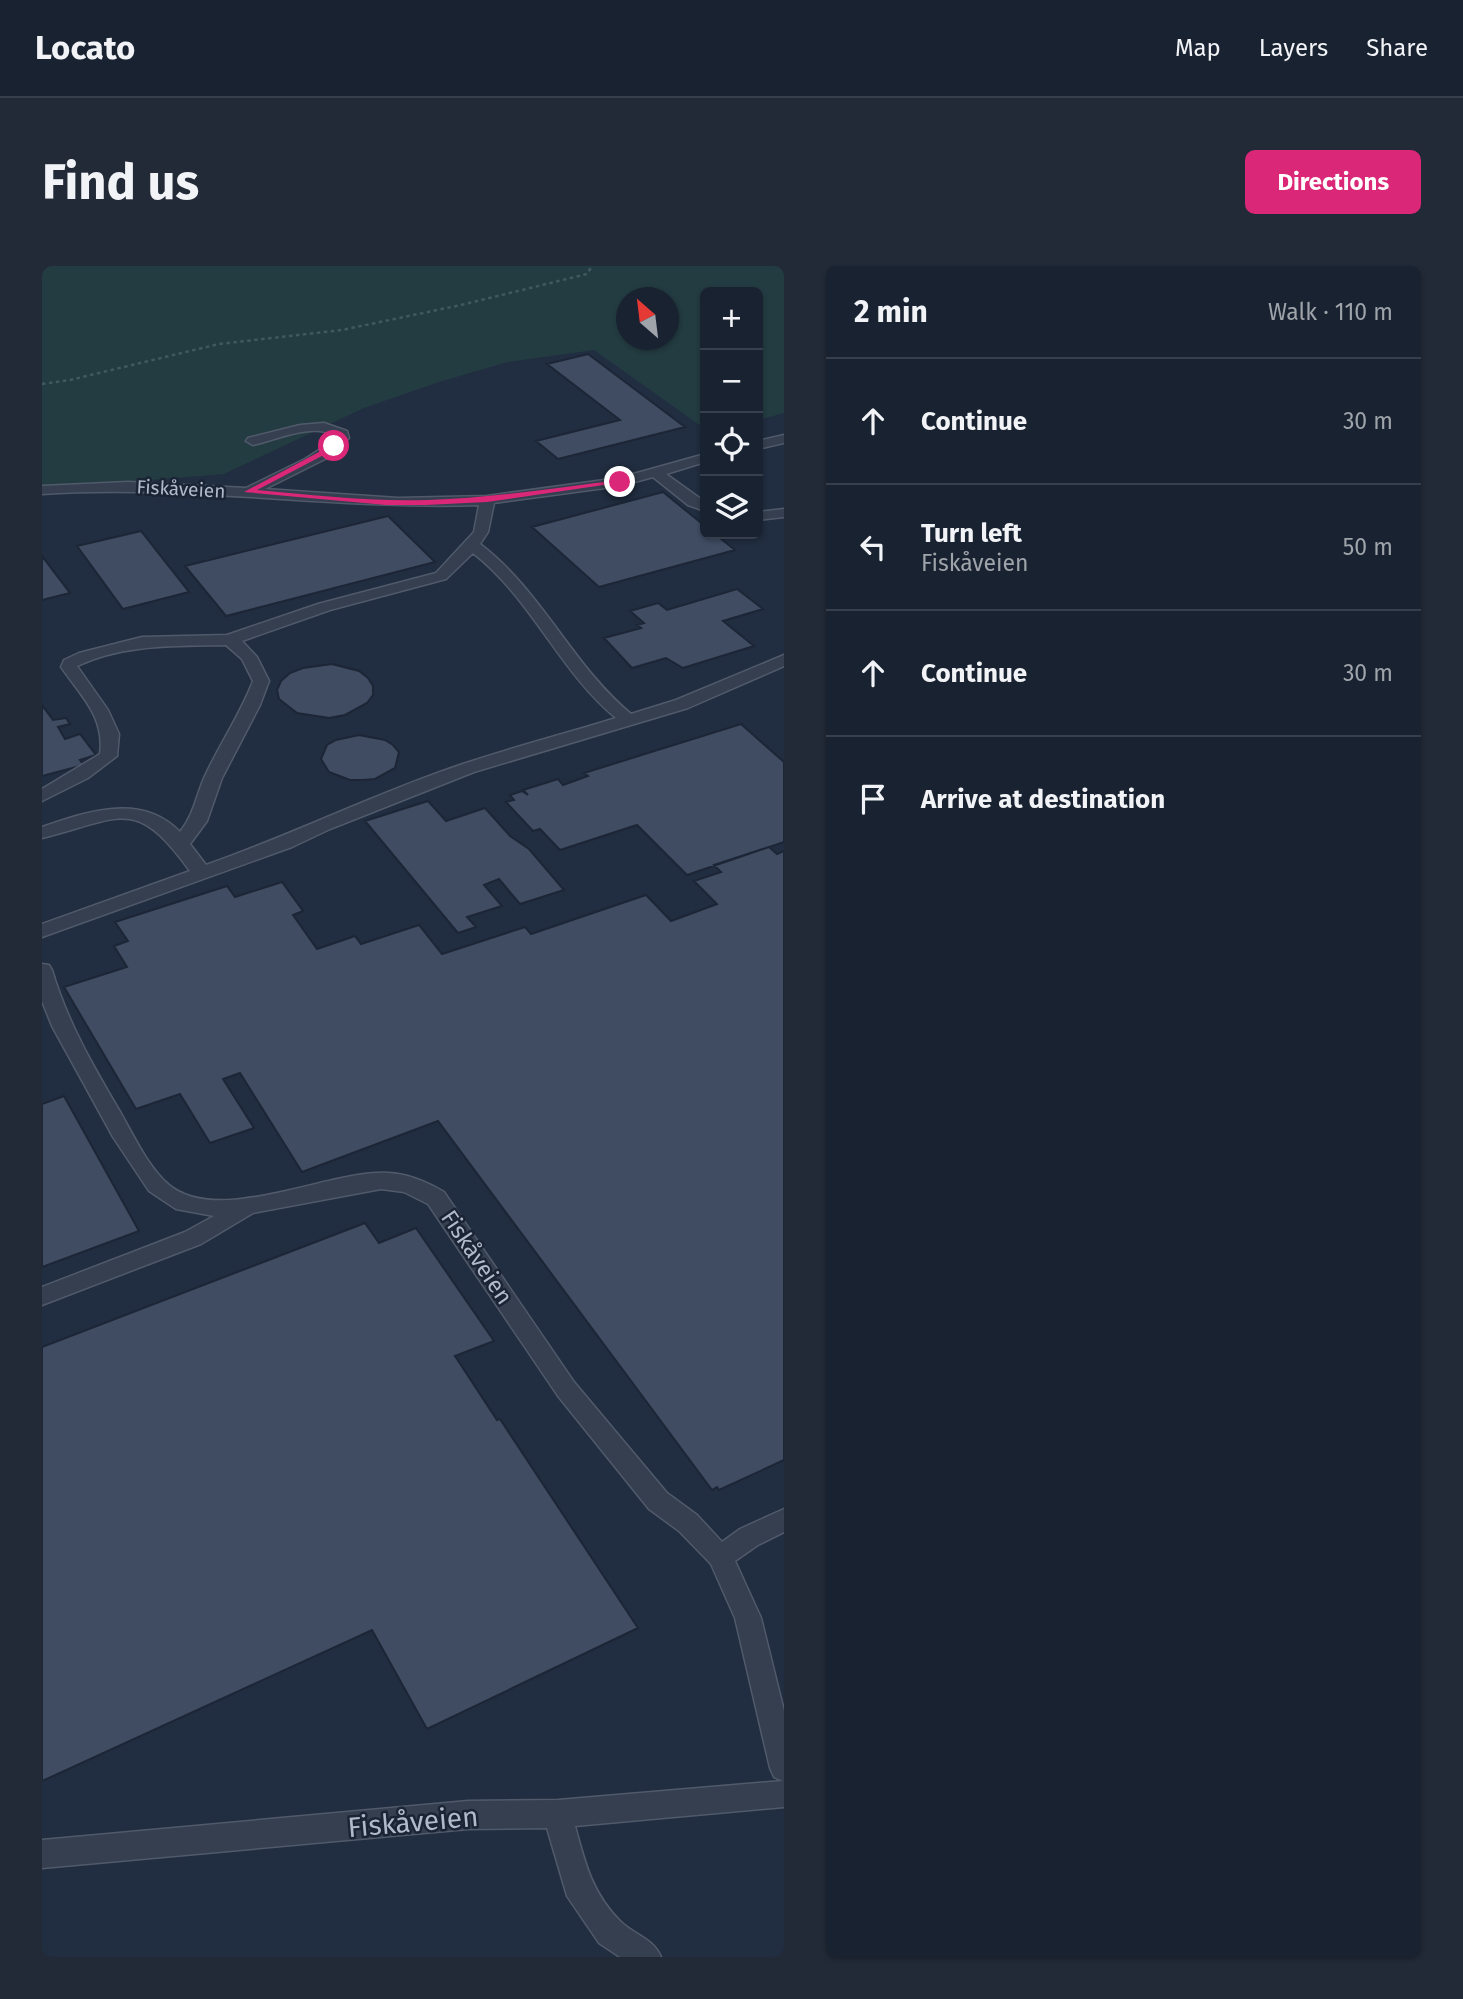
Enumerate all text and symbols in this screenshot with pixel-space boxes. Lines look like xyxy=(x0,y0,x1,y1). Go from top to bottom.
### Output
text: Locato xyxy=(35,28,135,68)
text: Map xyxy=(1175,34,1221,62)
text: Layers xyxy=(1259,34,1328,62)
text: Share xyxy=(1366,34,1428,62)
button: Directions xyxy=(1245,150,1421,214)
text: Find us xyxy=(42,153,199,212)
north arrow xyxy=(616,287,679,350)
map controls xyxy=(700,287,763,539)
button: + xyxy=(700,287,763,350)
text: 2 min xyxy=(854,294,928,330)
text: Walk · 110 m xyxy=(1268,298,1393,326)
button: − xyxy=(700,350,763,413)
icon: ahead xyxy=(854,402,892,440)
text: Continue xyxy=(921,406,1027,437)
text: 30 m xyxy=(1343,407,1393,435)
button: locate xyxy=(700,413,763,476)
route start xyxy=(318,430,349,461)
route end xyxy=(604,466,635,497)
street label: Fiskåveien xyxy=(136,475,226,503)
button: layers xyxy=(700,476,763,539)
text: Turn left xyxy=(921,518,1022,549)
icon: left xyxy=(854,528,892,566)
text: 50 m xyxy=(1343,533,1393,561)
text: Fiskåveien xyxy=(921,549,1029,577)
icon: ahead xyxy=(854,654,892,692)
text: Continue xyxy=(921,658,1027,689)
text: 30 m xyxy=(1343,659,1393,687)
icon: arrive xyxy=(854,780,892,818)
text: Arrive at destination xyxy=(921,784,1165,815)
street label: Fiskåveien xyxy=(435,1205,519,1309)
street label: Fiskåveien xyxy=(346,1800,480,1844)

